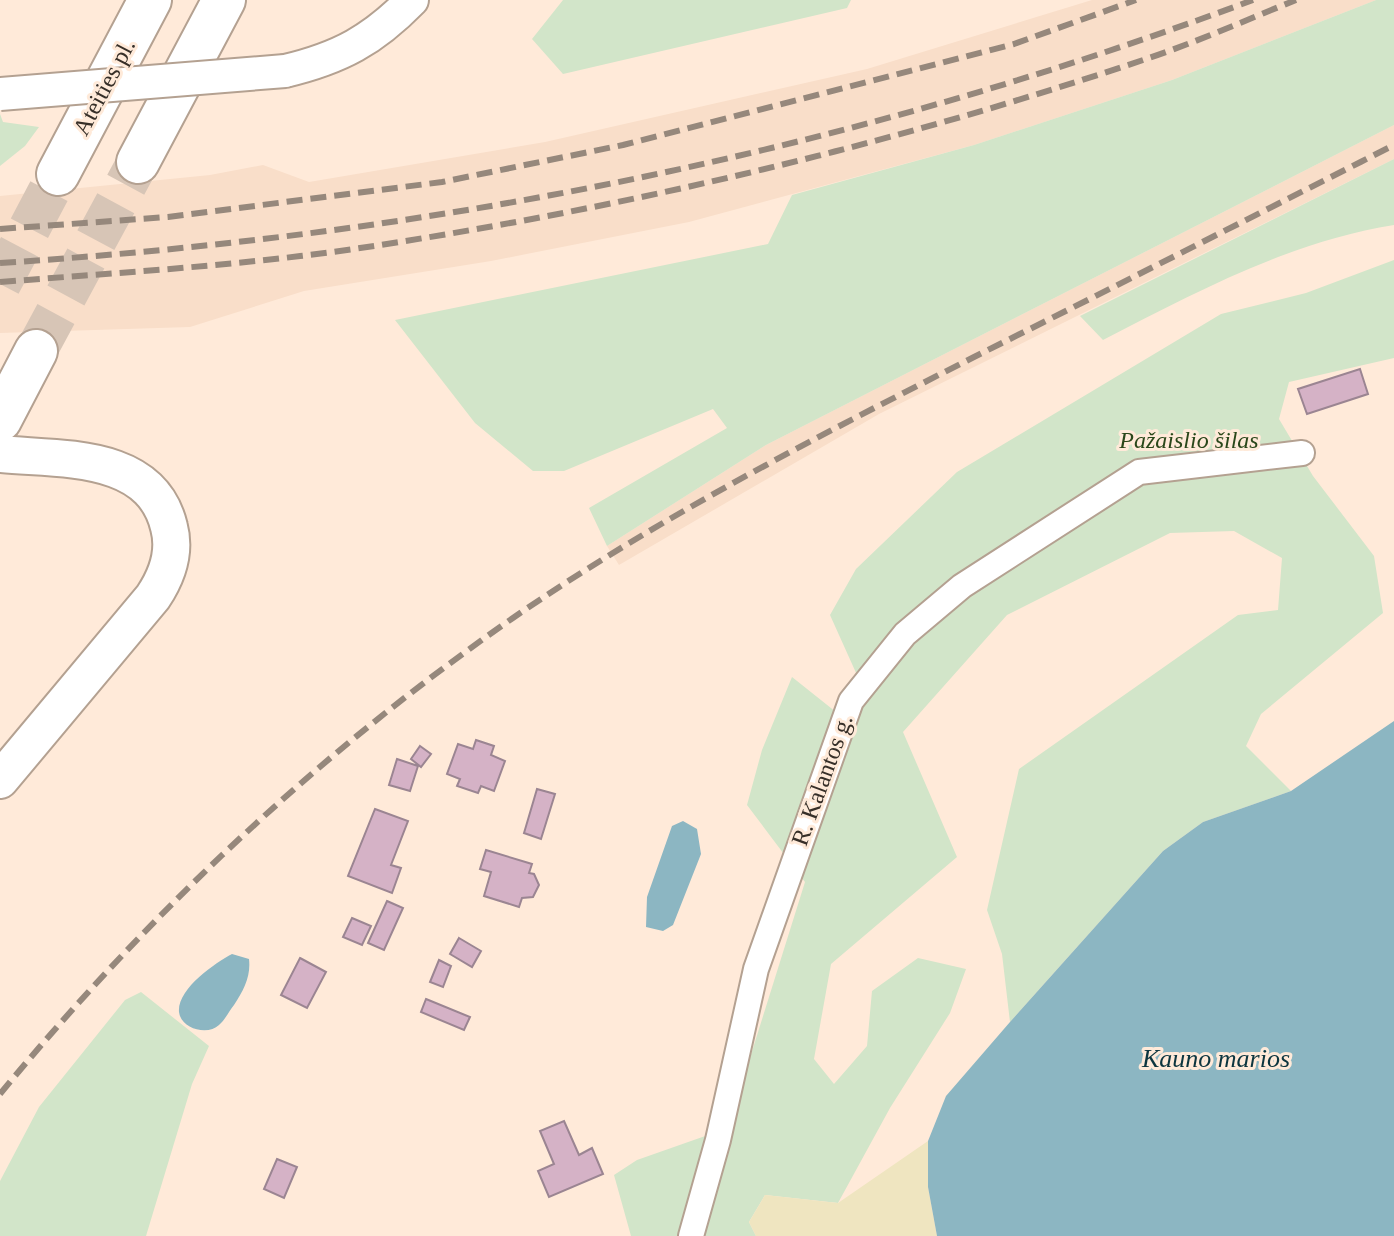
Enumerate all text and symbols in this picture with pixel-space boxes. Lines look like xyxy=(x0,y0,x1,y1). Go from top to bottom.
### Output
street label: Ateities pl. xyxy=(68,34,140,140)
park label: Pažaislio šilas xyxy=(1118,427,1259,453)
street label: R. Kalantos g. xyxy=(786,711,858,849)
water label: Kauno marios xyxy=(1141,1044,1290,1073)

